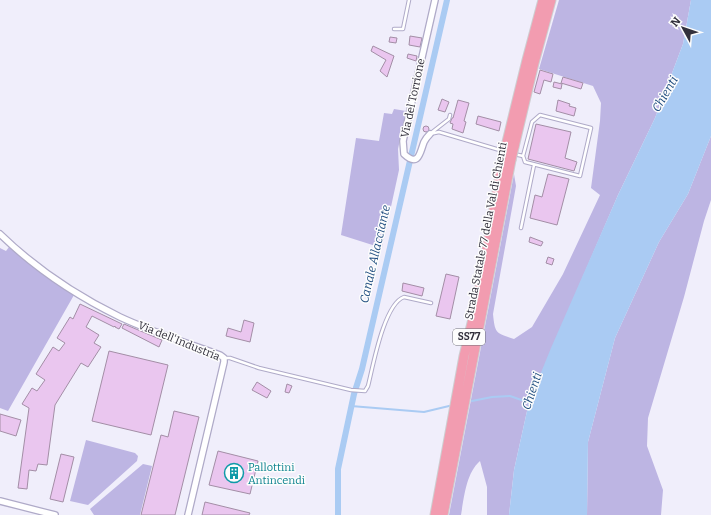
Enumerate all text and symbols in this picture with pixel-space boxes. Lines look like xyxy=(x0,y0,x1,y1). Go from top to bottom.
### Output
north arrow xyxy=(663,8,703,48)
text: N xyxy=(668,14,684,29)
street label: Via del Torrione xyxy=(398,57,428,139)
water label: Chienti xyxy=(649,73,681,114)
street label: Strada Statale 77 della Val di Chienti xyxy=(462,140,510,321)
water label: Canale Allacciante xyxy=(357,204,393,304)
street label: Via dell'Industria xyxy=(136,319,222,363)
road number: SS77 xyxy=(453,329,485,345)
water label: Chienti xyxy=(519,370,545,412)
place label: Pallottini Antincendi xyxy=(248,461,306,487)
building icon: Pallottini Antincendi xyxy=(223,462,245,484)

